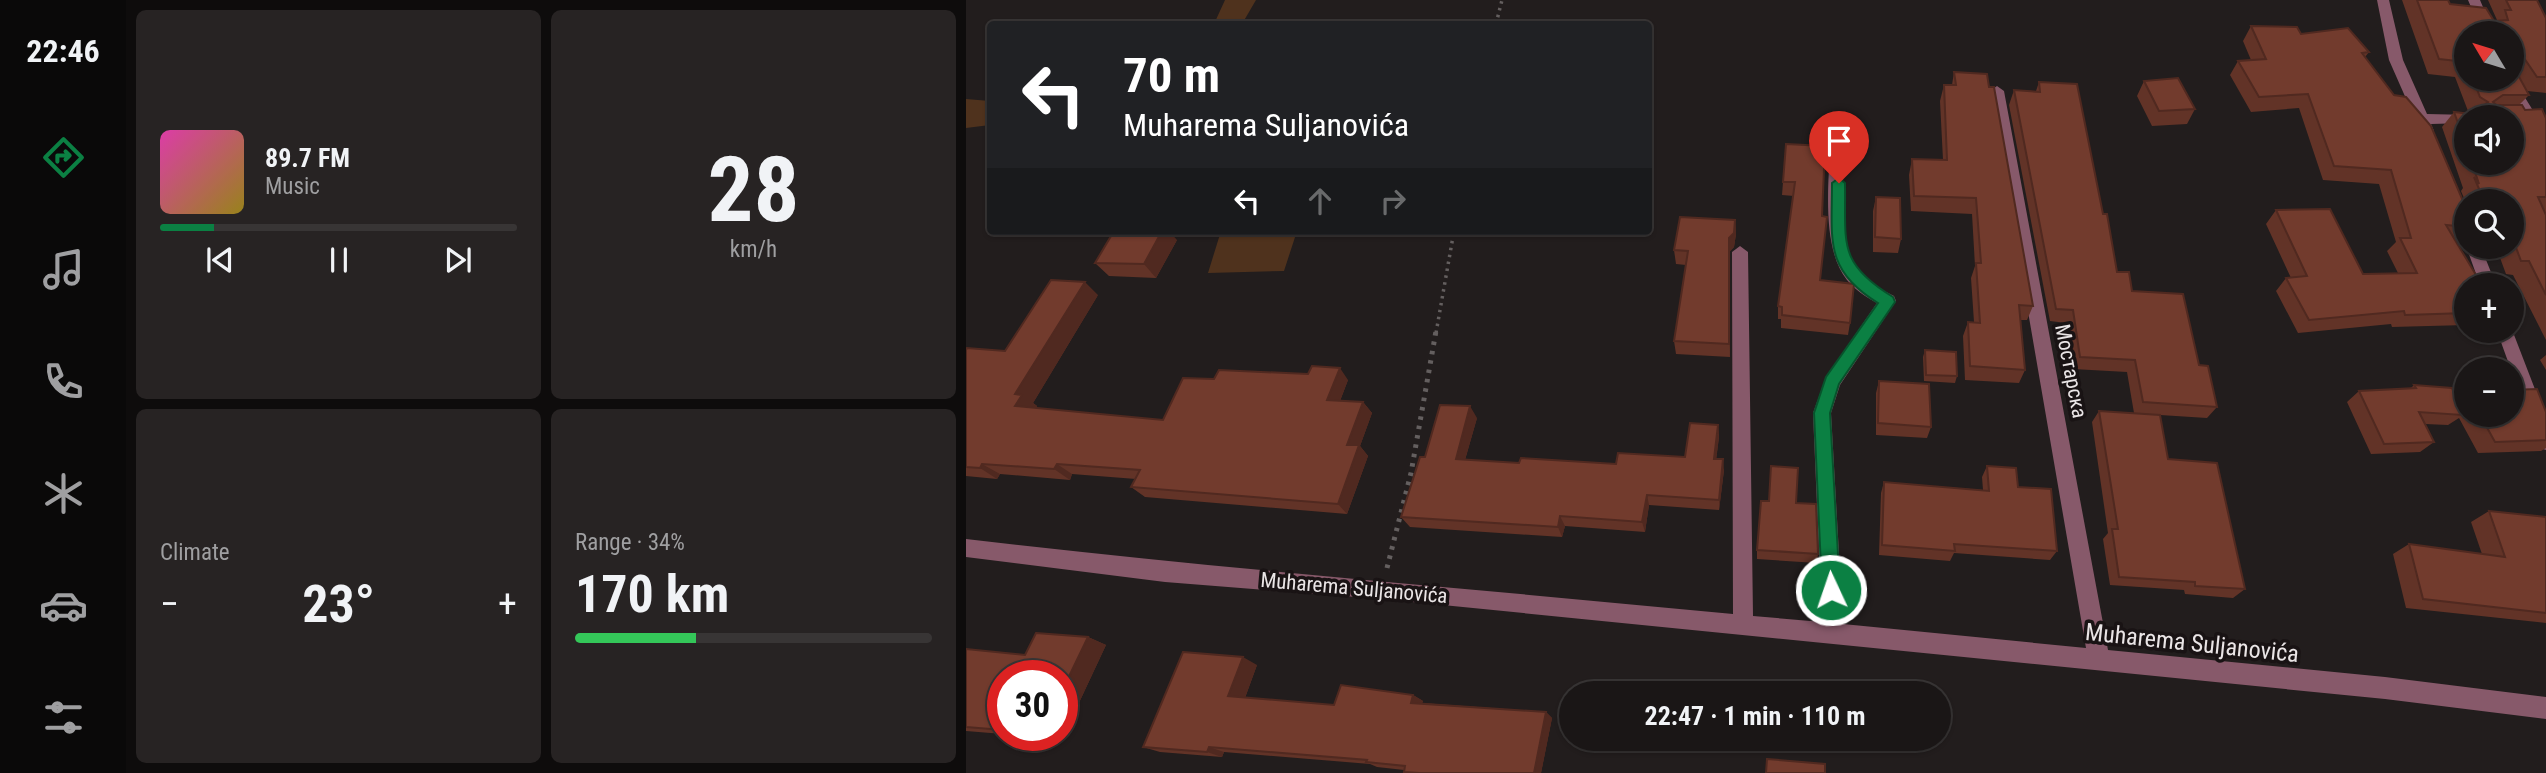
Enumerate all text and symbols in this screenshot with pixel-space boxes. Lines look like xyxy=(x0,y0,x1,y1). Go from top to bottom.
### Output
north arrow xyxy=(2454,21,2524,91)
map controls xyxy=(2454,21,2524,427)
text: 22:46 xyxy=(26,32,100,70)
text: 70 m xyxy=(1123,47,1220,104)
icon: left xyxy=(1008,49,1099,140)
button: sound xyxy=(2454,105,2524,175)
text: Muharema Suljanovića xyxy=(1123,106,1409,144)
pin xyxy=(1809,111,1869,183)
icon: arrive xyxy=(1820,122,1858,160)
icon: directions xyxy=(39,133,88,182)
text: 28 xyxy=(708,137,799,243)
text: 89.7 FM xyxy=(265,143,350,173)
text: Music xyxy=(265,173,320,200)
icon: left xyxy=(1228,182,1266,220)
icon: ahead xyxy=(1301,182,1339,220)
icon: right xyxy=(1374,182,1412,220)
button: search xyxy=(2454,189,2524,259)
text: km/h xyxy=(730,236,777,263)
icon: previous xyxy=(201,241,239,279)
icon: pause xyxy=(320,241,358,279)
icon: next xyxy=(439,241,477,279)
icon: music xyxy=(39,245,88,294)
button: + xyxy=(2454,273,2524,343)
street label: Мостарска xyxy=(2050,322,2092,420)
icon: phone xyxy=(39,357,88,406)
button: − xyxy=(2454,357,2524,427)
icon: climate xyxy=(39,469,88,518)
text: Range · 34% xyxy=(575,529,685,556)
text: Climate xyxy=(160,539,230,566)
position arrow xyxy=(1794,553,1868,627)
text: 170 km xyxy=(575,564,729,625)
street label: Muharema Suljanovića xyxy=(1259,568,1449,608)
text: 23° xyxy=(302,574,375,635)
icon: car xyxy=(39,581,88,630)
text: − xyxy=(160,582,179,626)
text: + xyxy=(498,582,517,626)
street label: Muharema Suljanovića xyxy=(2084,618,2300,668)
speed limit sign: 30 xyxy=(987,660,1078,751)
icon: filters xyxy=(39,693,88,742)
text: 22:47 · 1 min · 110 m xyxy=(1645,701,1865,731)

